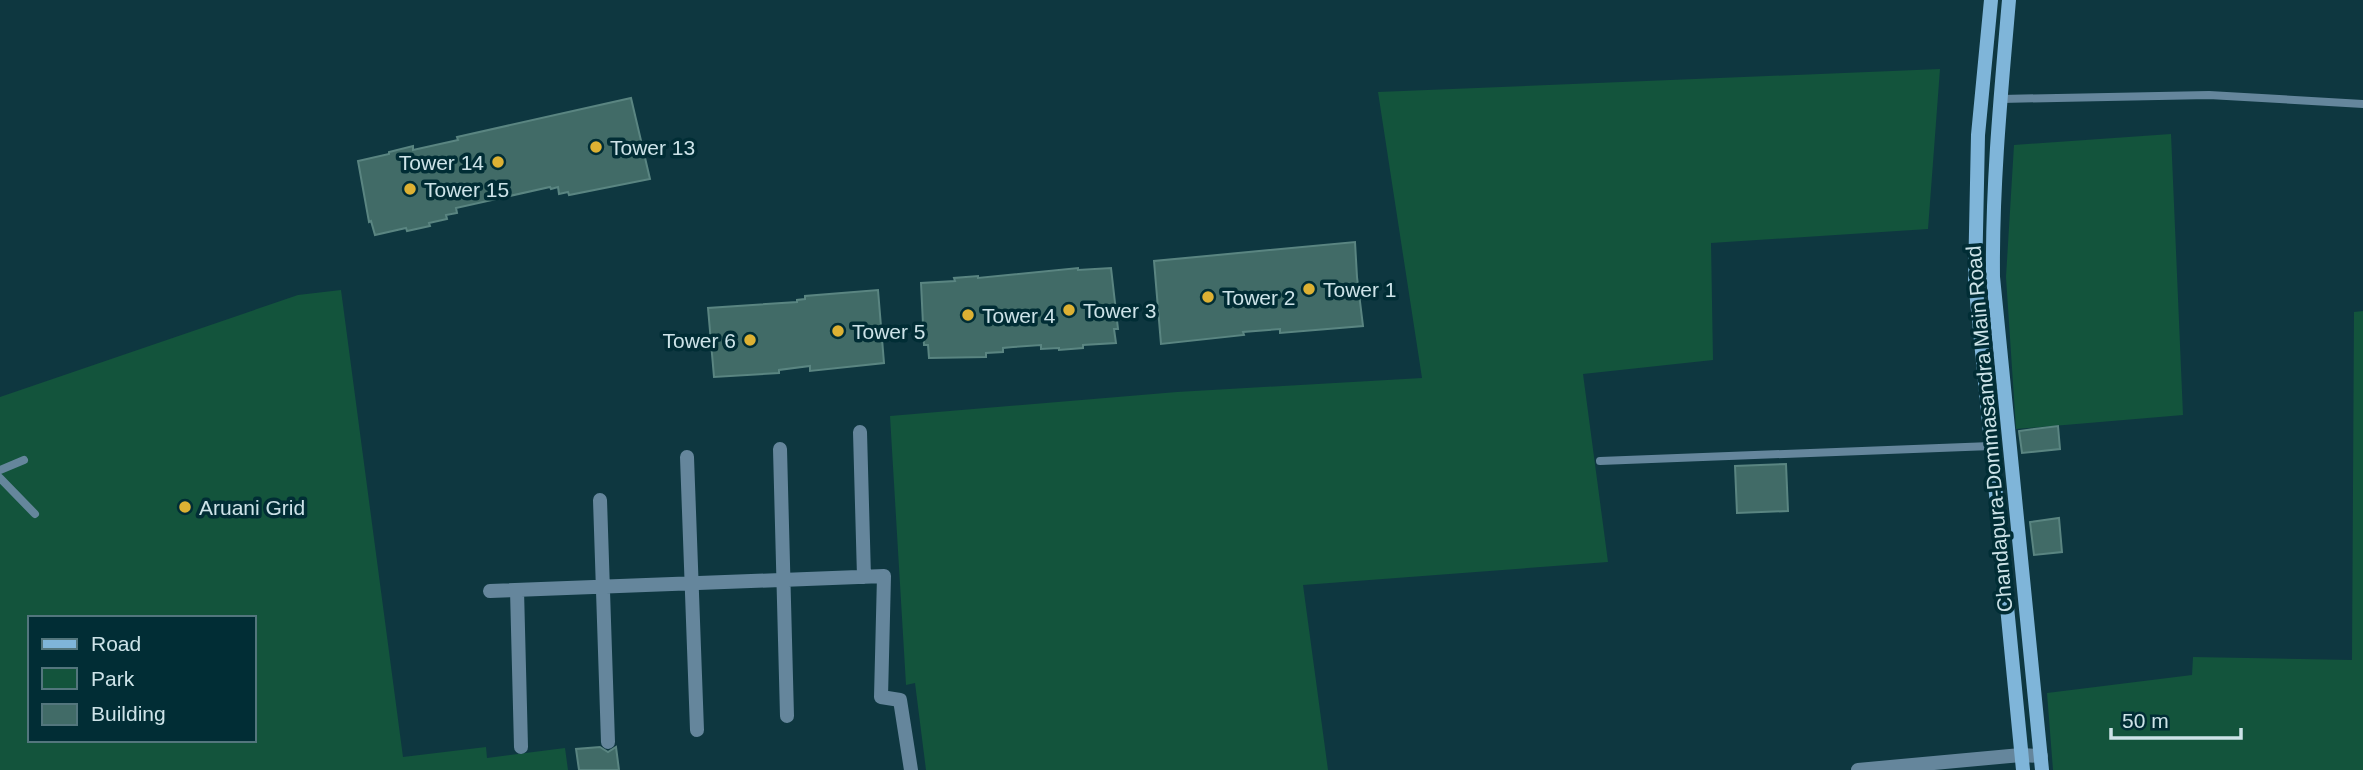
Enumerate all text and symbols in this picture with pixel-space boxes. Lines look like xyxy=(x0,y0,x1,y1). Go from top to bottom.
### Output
place label: Tower 13 xyxy=(610,136,695,159)
marker: Tower 13 xyxy=(588,139,604,155)
place label: Tower 14 xyxy=(399,151,484,174)
marker: Tower 14 xyxy=(490,154,506,170)
place label: Tower 15 xyxy=(424,178,509,201)
marker: Tower 15 xyxy=(402,181,418,197)
street label: Chandapura-Dommasandra Main Road xyxy=(1962,245,2016,613)
place label: Tower 1 xyxy=(1323,278,1397,301)
marker: Tower 1 xyxy=(1301,281,1317,297)
place label: Tower 2 xyxy=(1222,286,1296,309)
marker: Tower 2 xyxy=(1200,289,1216,305)
place label: Tower 3 xyxy=(1083,299,1157,322)
marker: Tower 3 xyxy=(1061,302,1077,318)
place label: Tower 4 xyxy=(982,304,1056,327)
marker: Tower 4 xyxy=(960,307,976,323)
place label: Tower 5 xyxy=(852,320,926,343)
marker: Tower 5 xyxy=(830,323,846,339)
place label: Tower 6 xyxy=(662,329,736,352)
marker: Tower 6 xyxy=(742,332,758,348)
place label: Aruani Grid xyxy=(199,496,305,519)
marker: Aruani Grid xyxy=(177,499,193,515)
legend xyxy=(28,616,256,742)
text: Road xyxy=(91,632,141,655)
text: Park xyxy=(91,667,135,690)
scale bar xyxy=(2111,696,2240,740)
text: Building xyxy=(91,702,166,725)
text: 50 m xyxy=(2122,709,2169,732)

